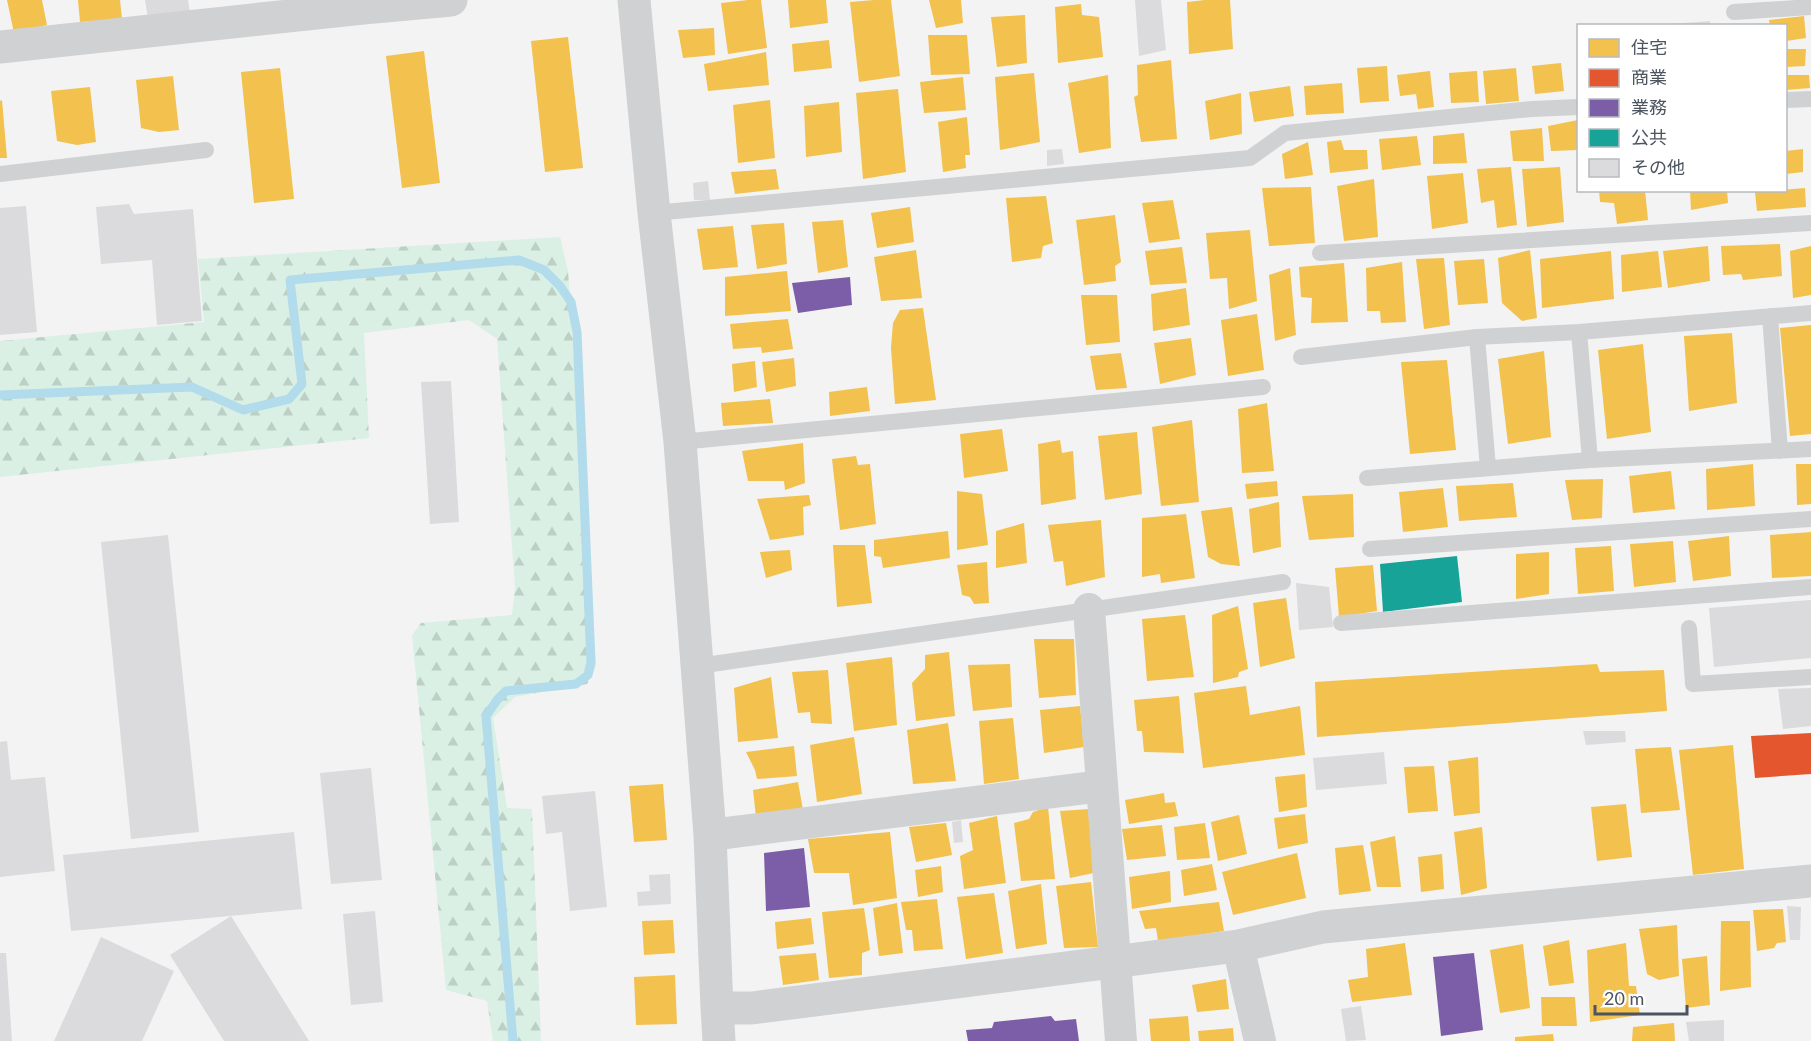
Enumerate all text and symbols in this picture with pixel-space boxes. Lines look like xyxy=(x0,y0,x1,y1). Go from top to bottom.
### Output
legend xyxy=(1577,24,1787,192)
text: 住宅 xyxy=(1631,36,1667,58)
text: 商業 xyxy=(1631,66,1667,88)
text: 業務 xyxy=(1631,96,1667,118)
text: 公共 xyxy=(1631,126,1667,148)
text: その他 xyxy=(1631,156,1685,178)
scale bar xyxy=(1595,978,1686,1016)
text: 20 m xyxy=(1604,987,1644,1009)

